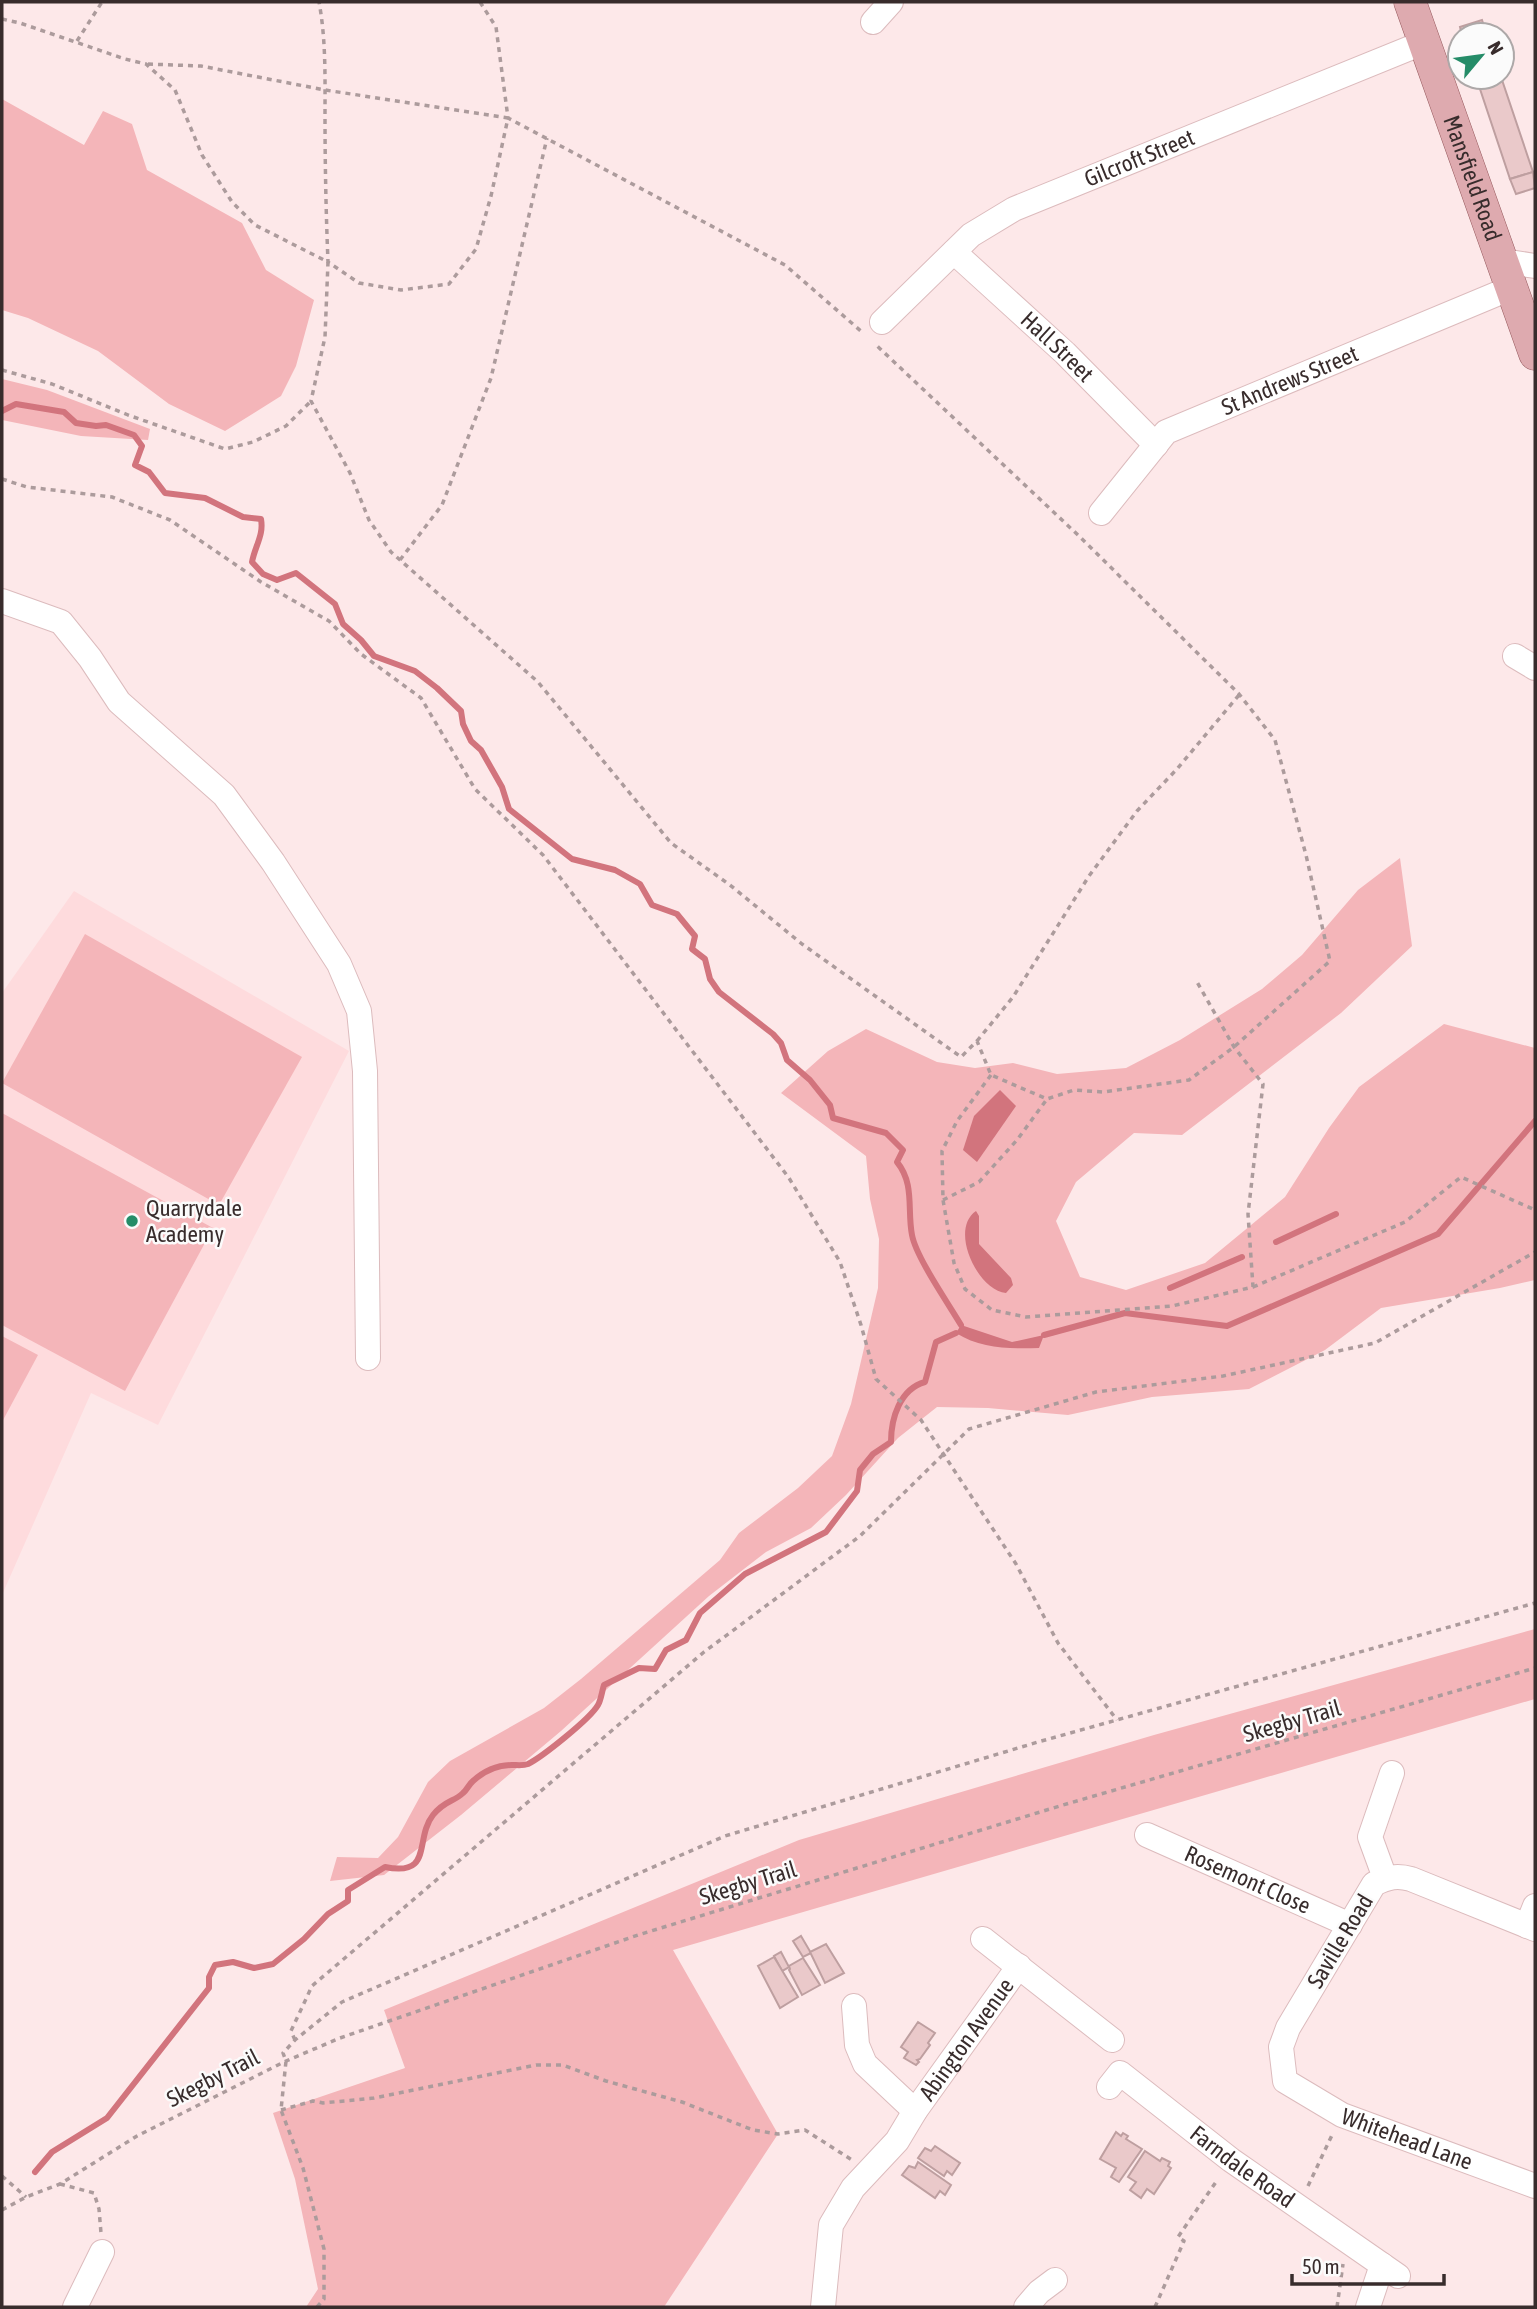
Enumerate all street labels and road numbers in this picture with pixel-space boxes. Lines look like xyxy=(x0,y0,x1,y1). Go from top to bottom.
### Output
street label: Mansfield Road xyxy=(1438,112,1507,244)
street label: Gilcroft Street xyxy=(1081,124,1198,192)
street label: Hall Street xyxy=(1016,306,1099,387)
street label: St Andrews Street xyxy=(1218,340,1362,420)
street label: Skegby Trail xyxy=(1240,1695,1344,1747)
street label: Rosemont Close xyxy=(1181,1840,1314,1919)
street label: Skegby Trail xyxy=(696,1856,800,1910)
street label: Saville Road xyxy=(1302,1889,1378,1993)
street label: Abington Avenue xyxy=(914,1973,1019,2105)
street label: Skegby Trail xyxy=(163,2044,263,2112)
street label: Whitehead Lane xyxy=(1338,2103,1476,2175)
street label: Farndale Road xyxy=(1185,2120,1300,2213)

